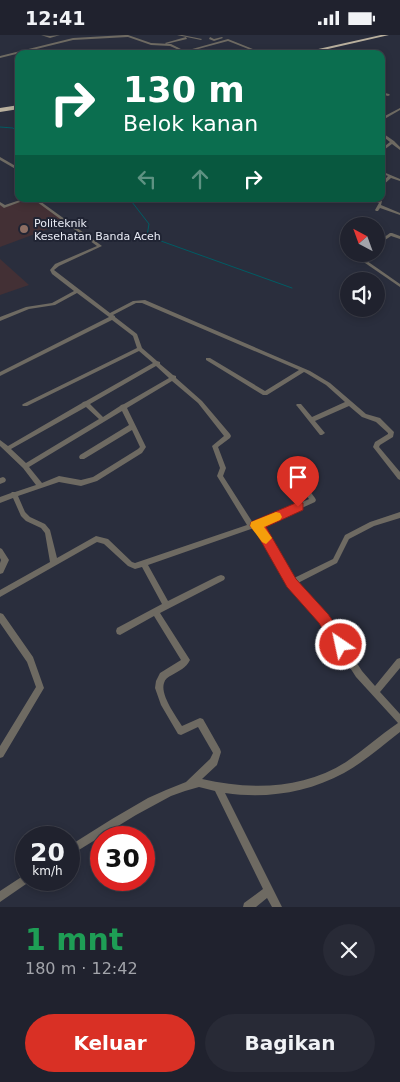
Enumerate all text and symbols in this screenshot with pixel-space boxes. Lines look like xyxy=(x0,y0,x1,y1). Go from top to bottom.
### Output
text: 12:41 xyxy=(25,7,85,29)
icon: right xyxy=(40,70,105,135)
text: 130 m xyxy=(123,70,245,110)
text: Belok kanan xyxy=(123,111,258,136)
icon: left xyxy=(133,165,161,193)
icon: ahead xyxy=(186,165,214,193)
icon: right xyxy=(239,165,267,193)
place label: Politeknik Kesehatan Banda Aceh xyxy=(34,217,161,243)
north arrow xyxy=(340,217,385,263)
map controls xyxy=(340,217,385,317)
marker: Politeknik Kesehatan Banda Aceh xyxy=(18,223,30,235)
button: sound xyxy=(340,272,385,317)
pin xyxy=(277,456,319,507)
icon: arrive xyxy=(284,463,312,491)
position arrow xyxy=(314,618,366,670)
speed limit sign: 30 xyxy=(90,826,155,891)
text: 20 xyxy=(30,838,65,867)
text: km/h xyxy=(32,864,63,878)
text: 1 mnt xyxy=(25,922,123,957)
button: close xyxy=(323,924,375,976)
text: 180 m · 12:42 xyxy=(25,959,138,978)
button: Keluar xyxy=(25,1014,195,1072)
button: Bagikan xyxy=(205,1014,375,1072)

